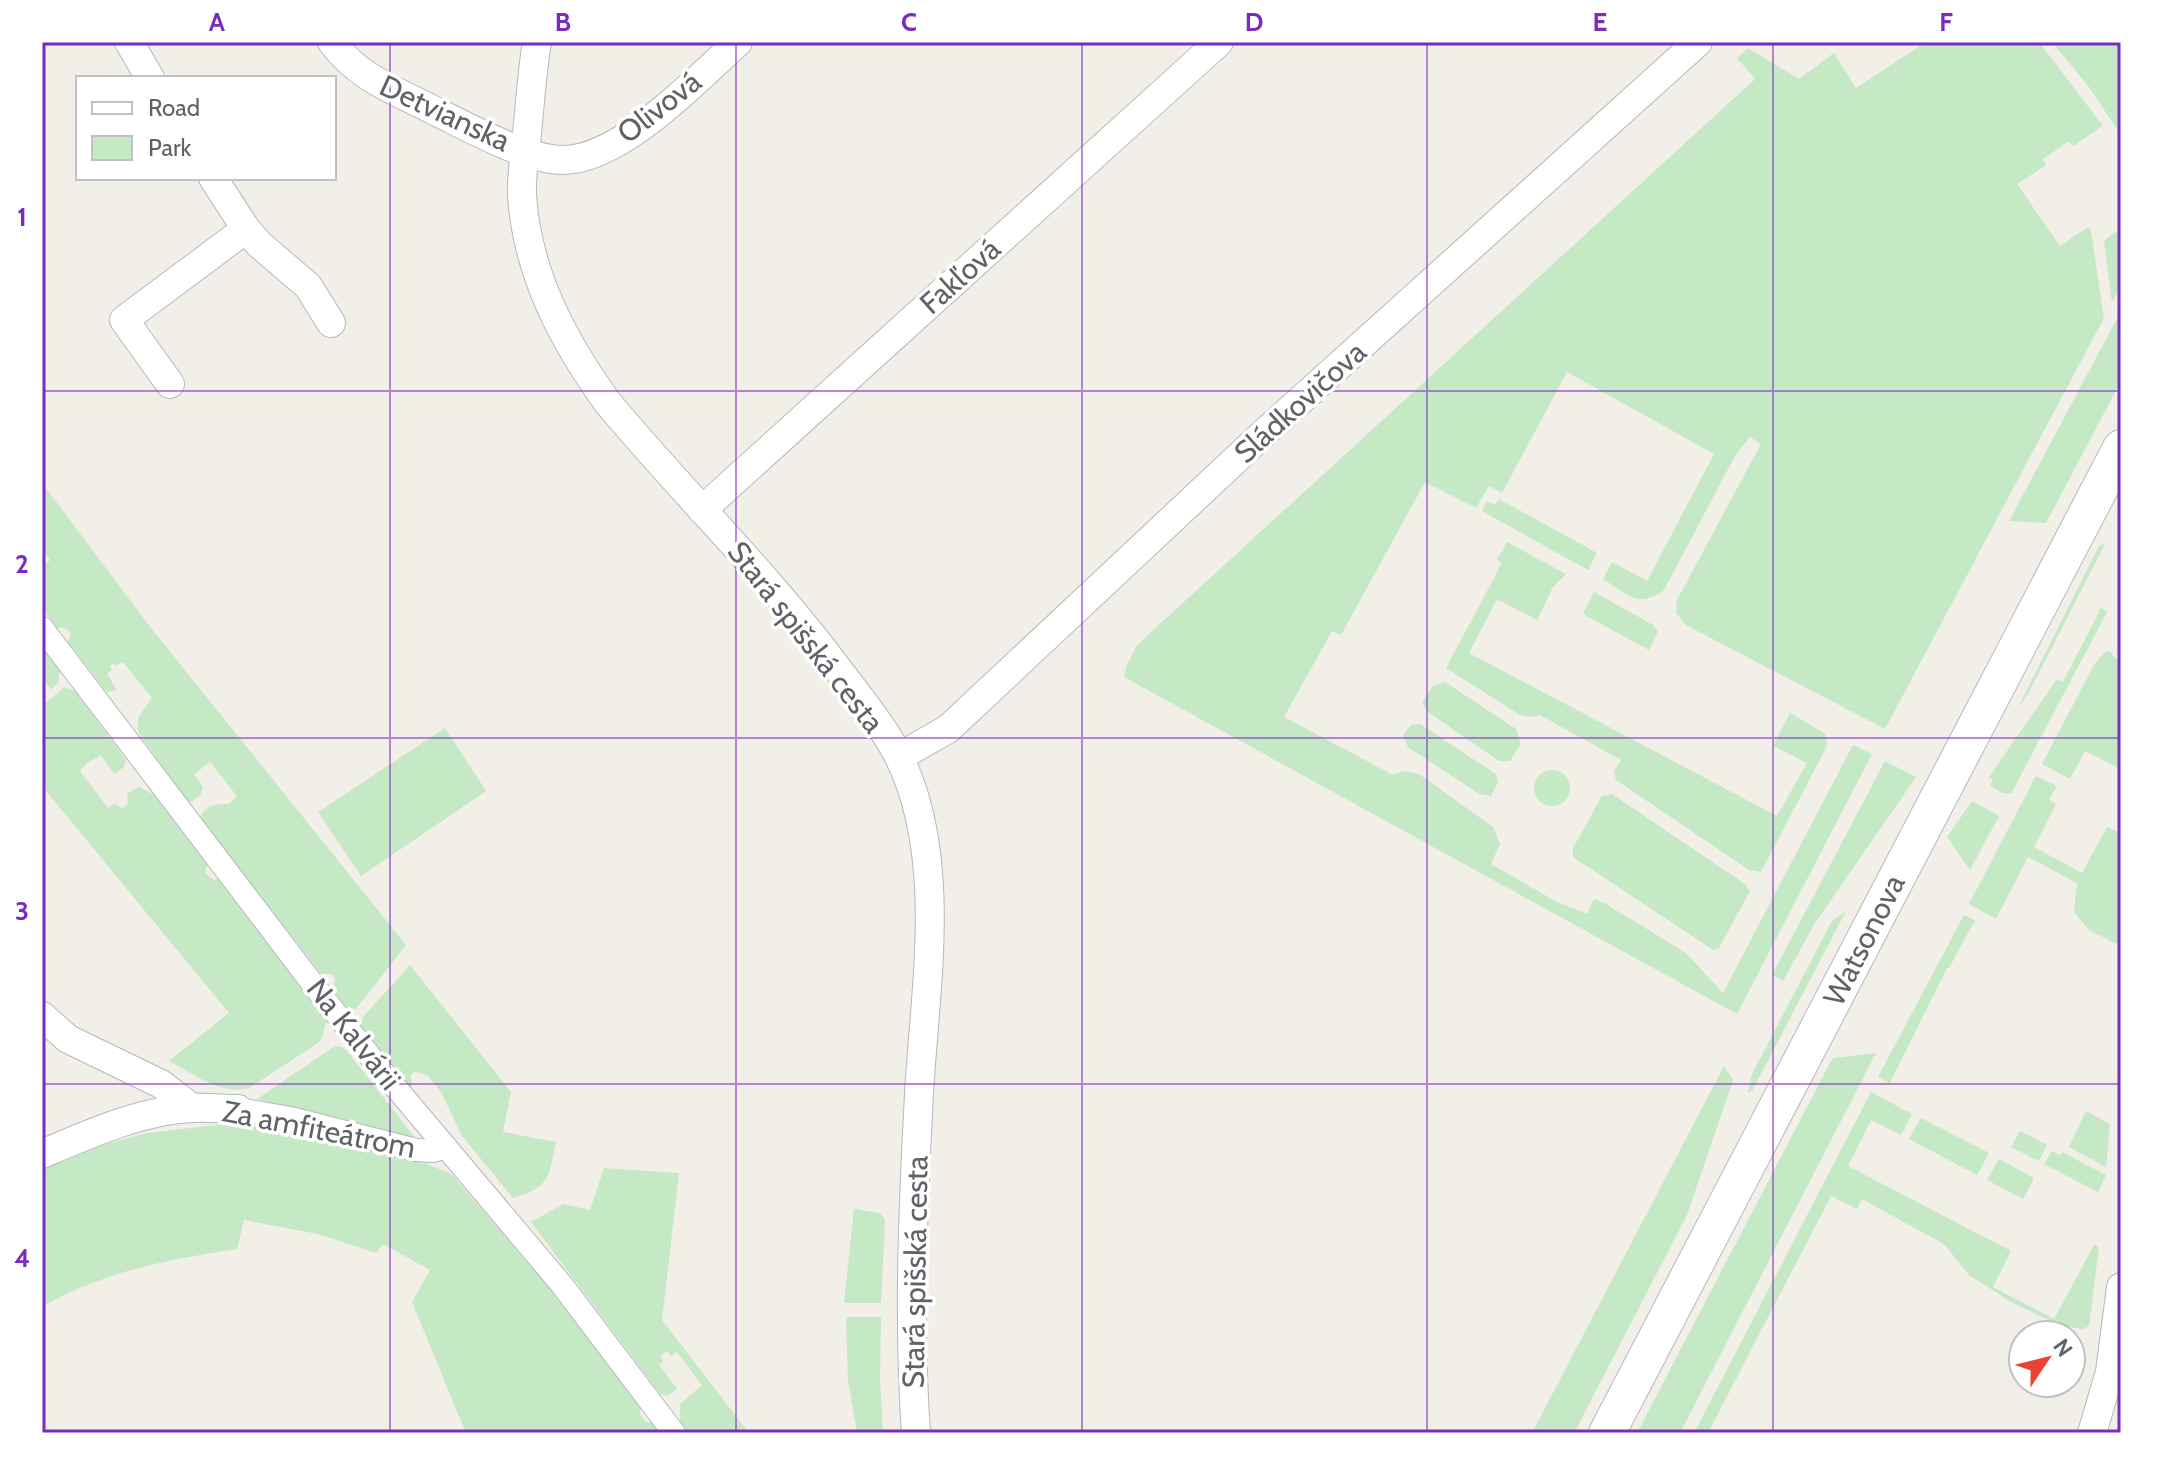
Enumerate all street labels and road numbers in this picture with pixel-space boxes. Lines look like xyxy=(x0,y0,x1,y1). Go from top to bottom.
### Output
street label: Olivová xyxy=(610,62,709,151)
street label: Detvianska xyxy=(374,67,517,159)
street label: Fakľová xyxy=(912,230,1008,322)
street label: Sládkovičova xyxy=(1227,333,1374,471)
street label: Stará spišská cesta xyxy=(720,534,893,740)
street label: Watsonova xyxy=(1815,868,1913,1012)
street label: Na Kalvárii xyxy=(299,971,409,1097)
street label: Za amfiteátrom xyxy=(219,1092,419,1166)
street label: Stará spišská cesta xyxy=(894,1155,936,1389)

